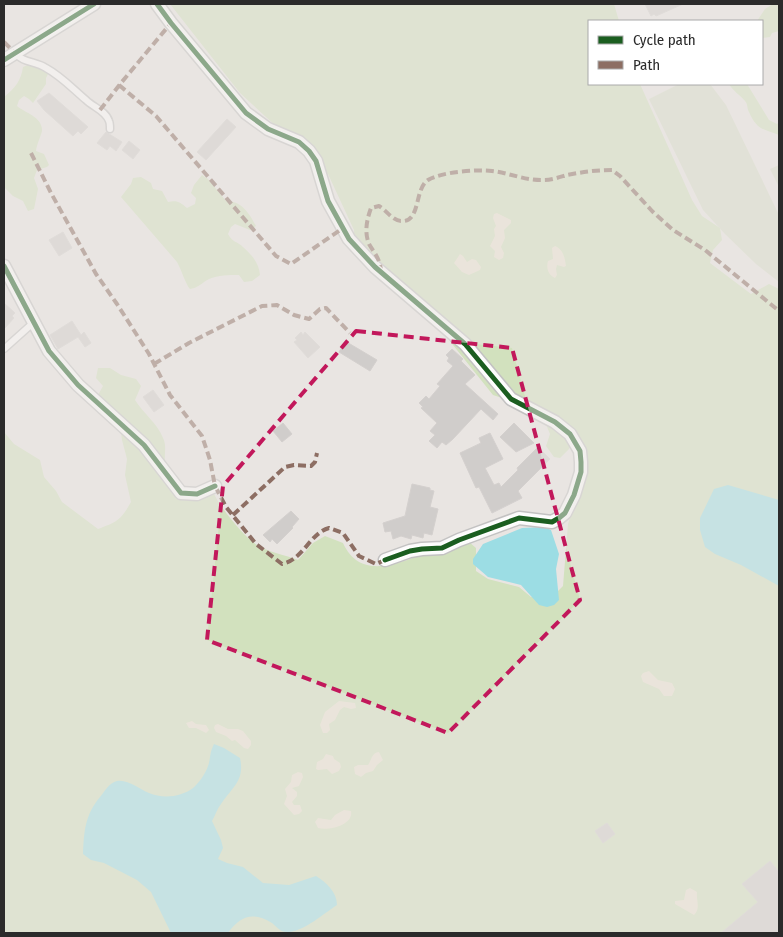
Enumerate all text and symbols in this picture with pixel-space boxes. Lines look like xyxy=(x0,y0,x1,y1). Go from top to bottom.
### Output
legend xyxy=(588,20,763,85)
text: Cycle path xyxy=(633,31,696,49)
text: Path xyxy=(633,56,660,74)

